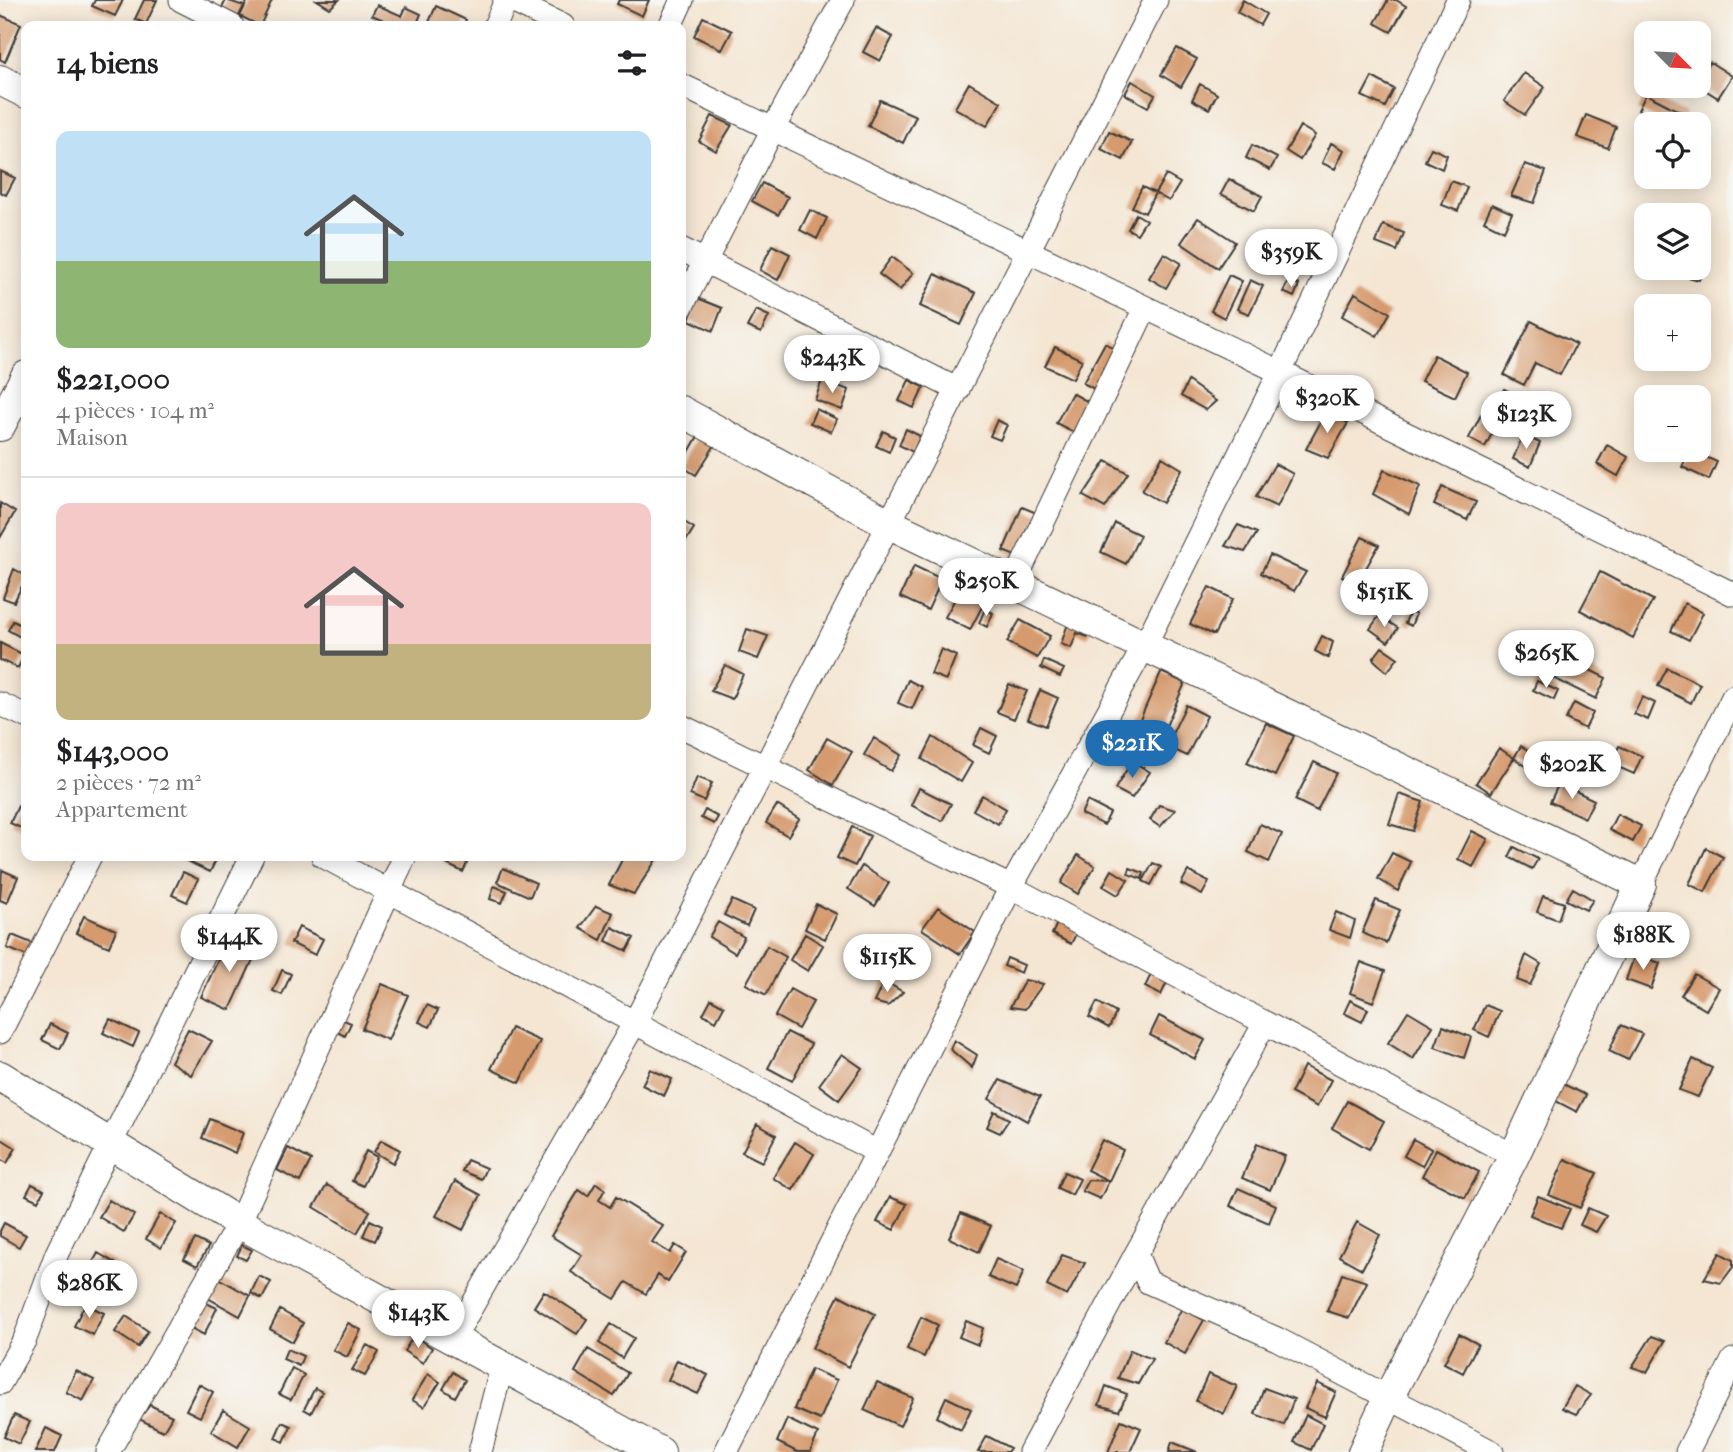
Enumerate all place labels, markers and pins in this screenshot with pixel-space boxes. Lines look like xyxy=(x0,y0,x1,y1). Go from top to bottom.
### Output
pin: $359K xyxy=(1242,230,1340,289)
pin: $243K xyxy=(783,336,881,395)
pin: $320K xyxy=(1278,376,1376,435)
pin: $123K xyxy=(1477,392,1575,451)
pin: $250K xyxy=(937,558,1035,618)
pin: $151K xyxy=(1335,570,1433,629)
pin: $265K xyxy=(1497,630,1595,690)
pin: $221K xyxy=(1083,720,1181,780)
pin: $202K xyxy=(1523,742,1621,801)
pin: $188K xyxy=(1594,912,1692,972)
pin: $144K xyxy=(180,914,278,974)
pin: $115K xyxy=(838,934,936,994)
pin: $286K xyxy=(40,1260,138,1320)
pin: $143K xyxy=(369,1290,467,1350)

